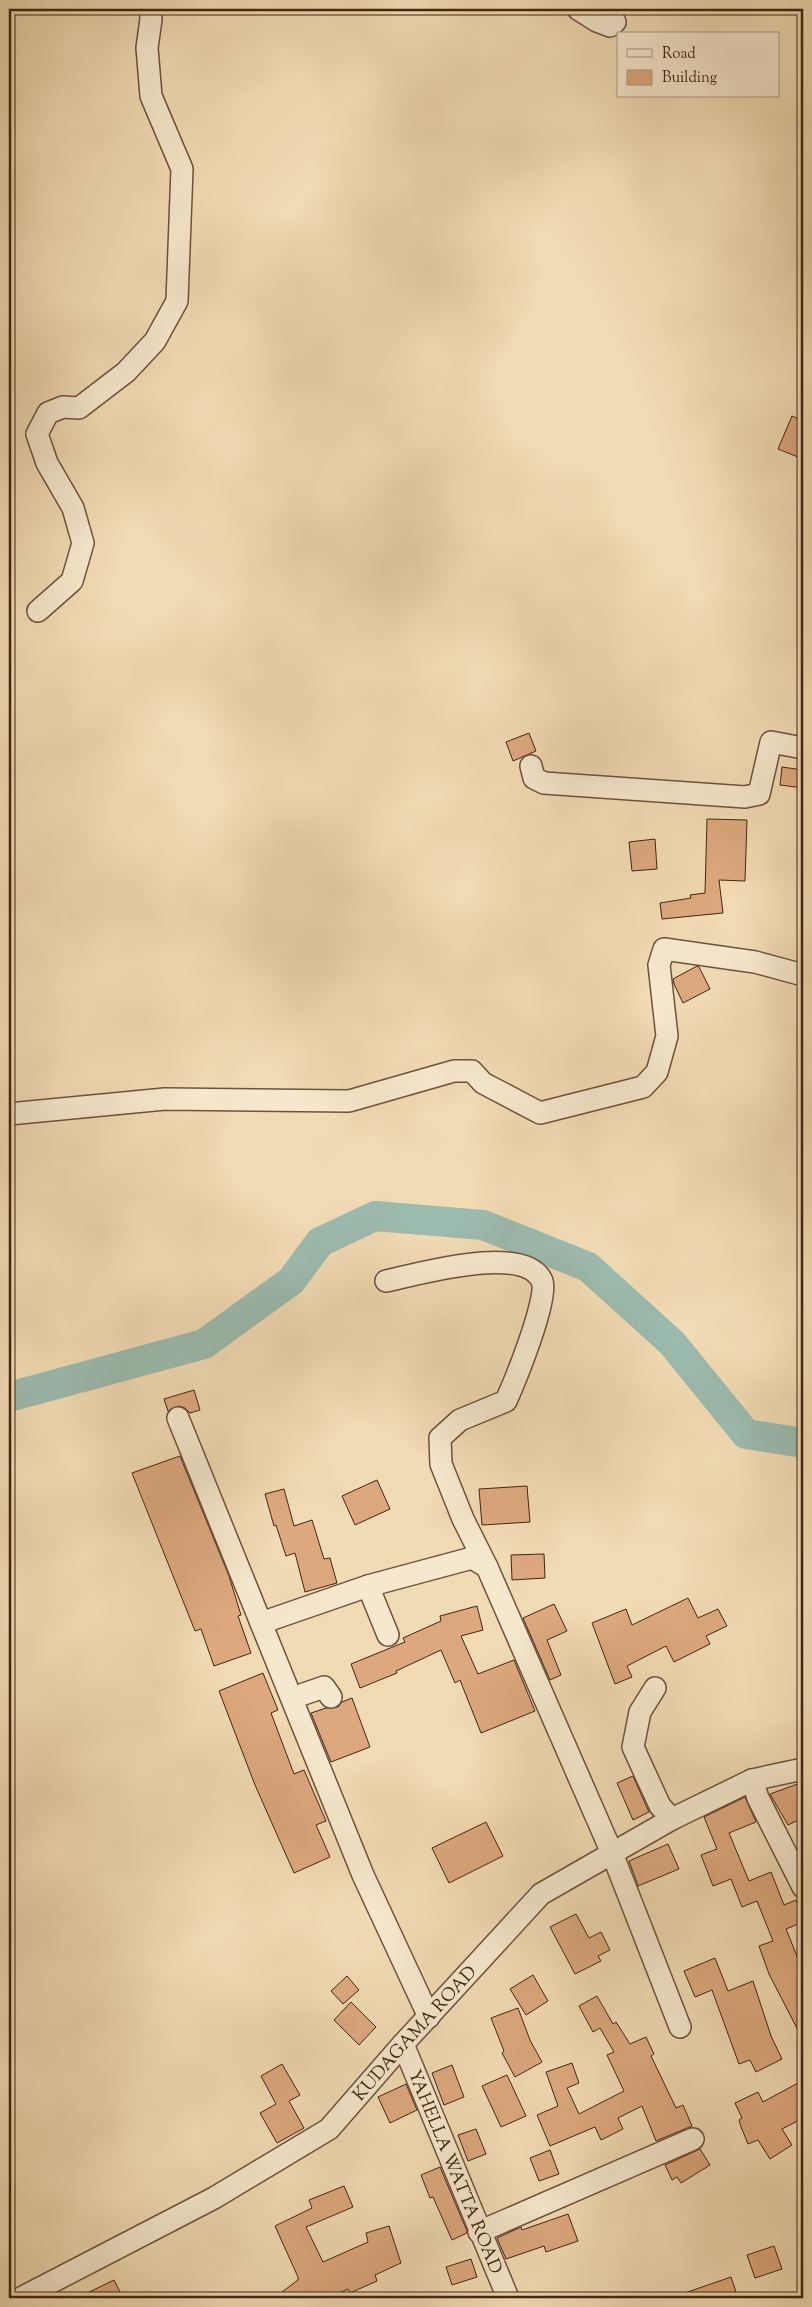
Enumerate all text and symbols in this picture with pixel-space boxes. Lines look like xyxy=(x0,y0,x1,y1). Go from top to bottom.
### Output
legend xyxy=(617,32,780,98)
text: Road xyxy=(662,44,696,65)
text: Building xyxy=(662,68,717,89)
street label: KUDAGAMA ROAD xyxy=(348,1961,484,2108)
street label: YAHELLA WATTA ROAD xyxy=(400,2066,508,2278)

